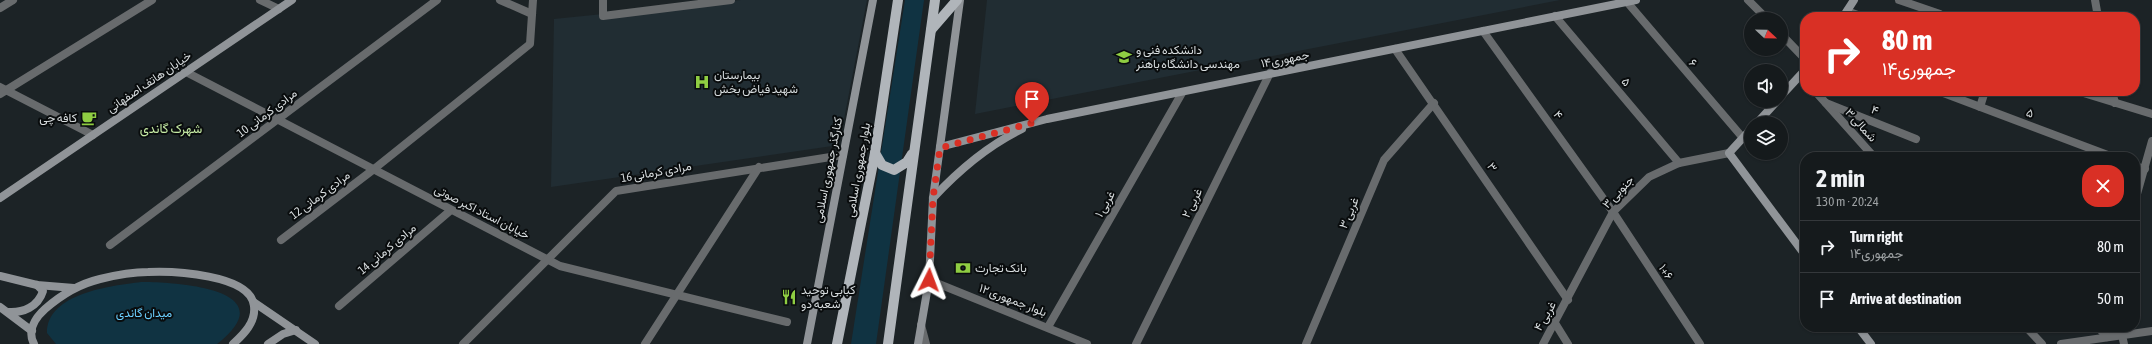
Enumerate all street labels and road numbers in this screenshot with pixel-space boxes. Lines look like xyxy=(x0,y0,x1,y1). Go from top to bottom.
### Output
street label: جمهوری۱۴ xyxy=(1260,47,1311,72)
street label: خیابان هاتف اصفهانی xyxy=(104,48,195,116)
street label: ۶ xyxy=(1686,56,1700,70)
street label: ۵ xyxy=(1618,75,1634,89)
street label: مرادی کرمانی 10 xyxy=(234,86,300,141)
street label: ۴ xyxy=(1869,102,1881,118)
street label: ۳ شمالی xyxy=(1842,105,1880,145)
street label: ۵ xyxy=(2024,105,2036,121)
street label: ۴ xyxy=(1550,108,1566,122)
street label: کنارگذر جمهوری اسلامی xyxy=(811,116,846,224)
street label: بلوار جمهوری اسلامی xyxy=(843,122,874,218)
street label: مرادی کرمانی 16 xyxy=(620,159,693,186)
street label: ۳ xyxy=(1484,160,1500,174)
street label: مرادی کرمانی 12 xyxy=(287,168,353,223)
street label: ۳ جنوبی xyxy=(1599,173,1637,212)
street label: خیابان استاد اکبر صوتی xyxy=(432,182,532,243)
street label: ۲ غربی xyxy=(1179,186,1206,220)
street label: ۱ غربی xyxy=(1092,188,1119,220)
street label: ۳ غربی xyxy=(1336,195,1363,231)
street label: مرادی کرمانی 14 xyxy=(355,221,420,278)
street label: ۱+۶ xyxy=(1656,262,1676,282)
street label: بلوار جمهوری ۱۲ xyxy=(977,281,1049,320)
street label: ۴ غربی xyxy=(1531,299,1560,334)

